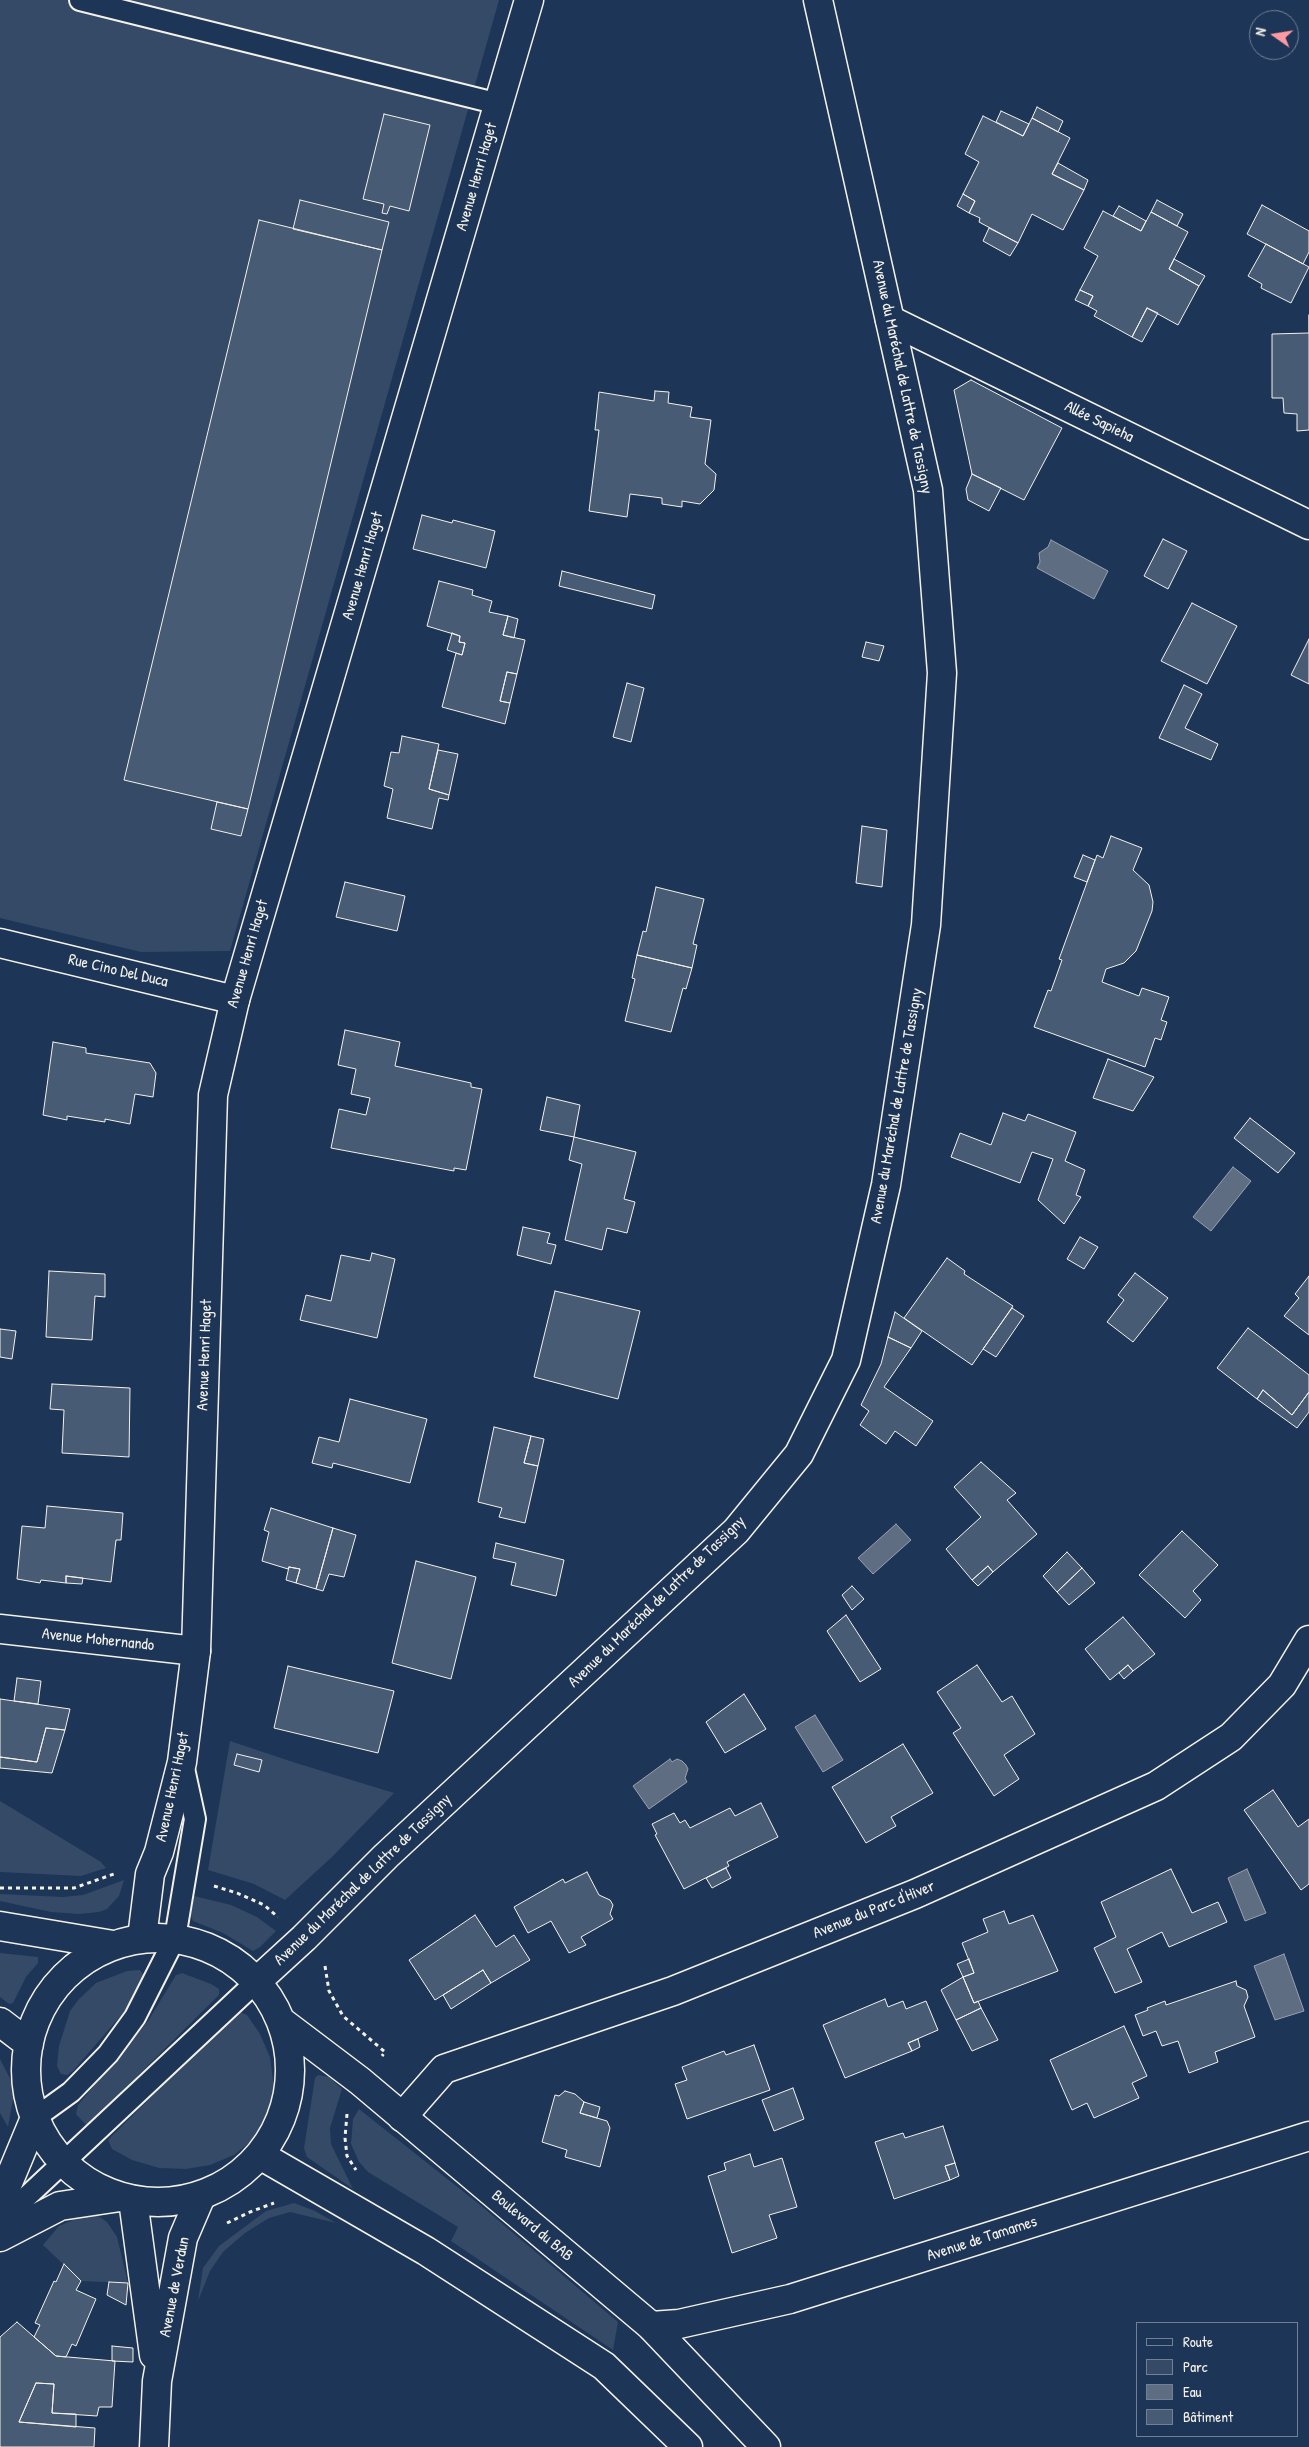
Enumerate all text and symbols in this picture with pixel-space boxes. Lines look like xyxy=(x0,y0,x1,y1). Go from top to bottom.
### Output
north arrow xyxy=(1249,10,1299,60)
text: N xyxy=(1250,26,1270,38)
street label: Avenue Henri Haget xyxy=(452,121,502,233)
street label: Avenue du Maréchal de Lattre de Tassigny xyxy=(868,258,936,496)
street label: Allée Sapieha xyxy=(1061,397,1137,447)
street label: Avenue Henri Haget xyxy=(338,510,388,622)
street label: Avenue Henri Haget xyxy=(223,898,273,1010)
street label: Rue Cino Del Duca xyxy=(66,950,170,992)
street label: Avenue du Maréchal de Lattre de Tassigny xyxy=(867,987,927,1225)
street label: Avenue Henri Haget xyxy=(193,1299,217,1411)
street label: Avenue du Maréchal de Lattre de Tassigny xyxy=(564,1512,750,1692)
street label: Avenue Mohernando xyxy=(41,1625,155,1655)
street label: Avenue Henri Haget xyxy=(152,1730,194,1844)
street label: Avenue du Maréchal de Lattre de Tassigny xyxy=(270,1790,456,1970)
street label: Avenue du Parc d'Hiver xyxy=(810,1877,938,1943)
street label: Boulevard du BAB xyxy=(487,2186,577,2266)
street label: Avenue de Tamames xyxy=(924,2212,1040,2266)
street label: Avenue de Verdun xyxy=(156,2235,194,2339)
legend xyxy=(1136,2322,1299,2437)
text: Route xyxy=(1183,2331,1213,2352)
text: Parc xyxy=(1183,2356,1208,2377)
text: Eau xyxy=(1183,2381,1202,2402)
text: Bâtiment xyxy=(1183,2406,1233,2427)

